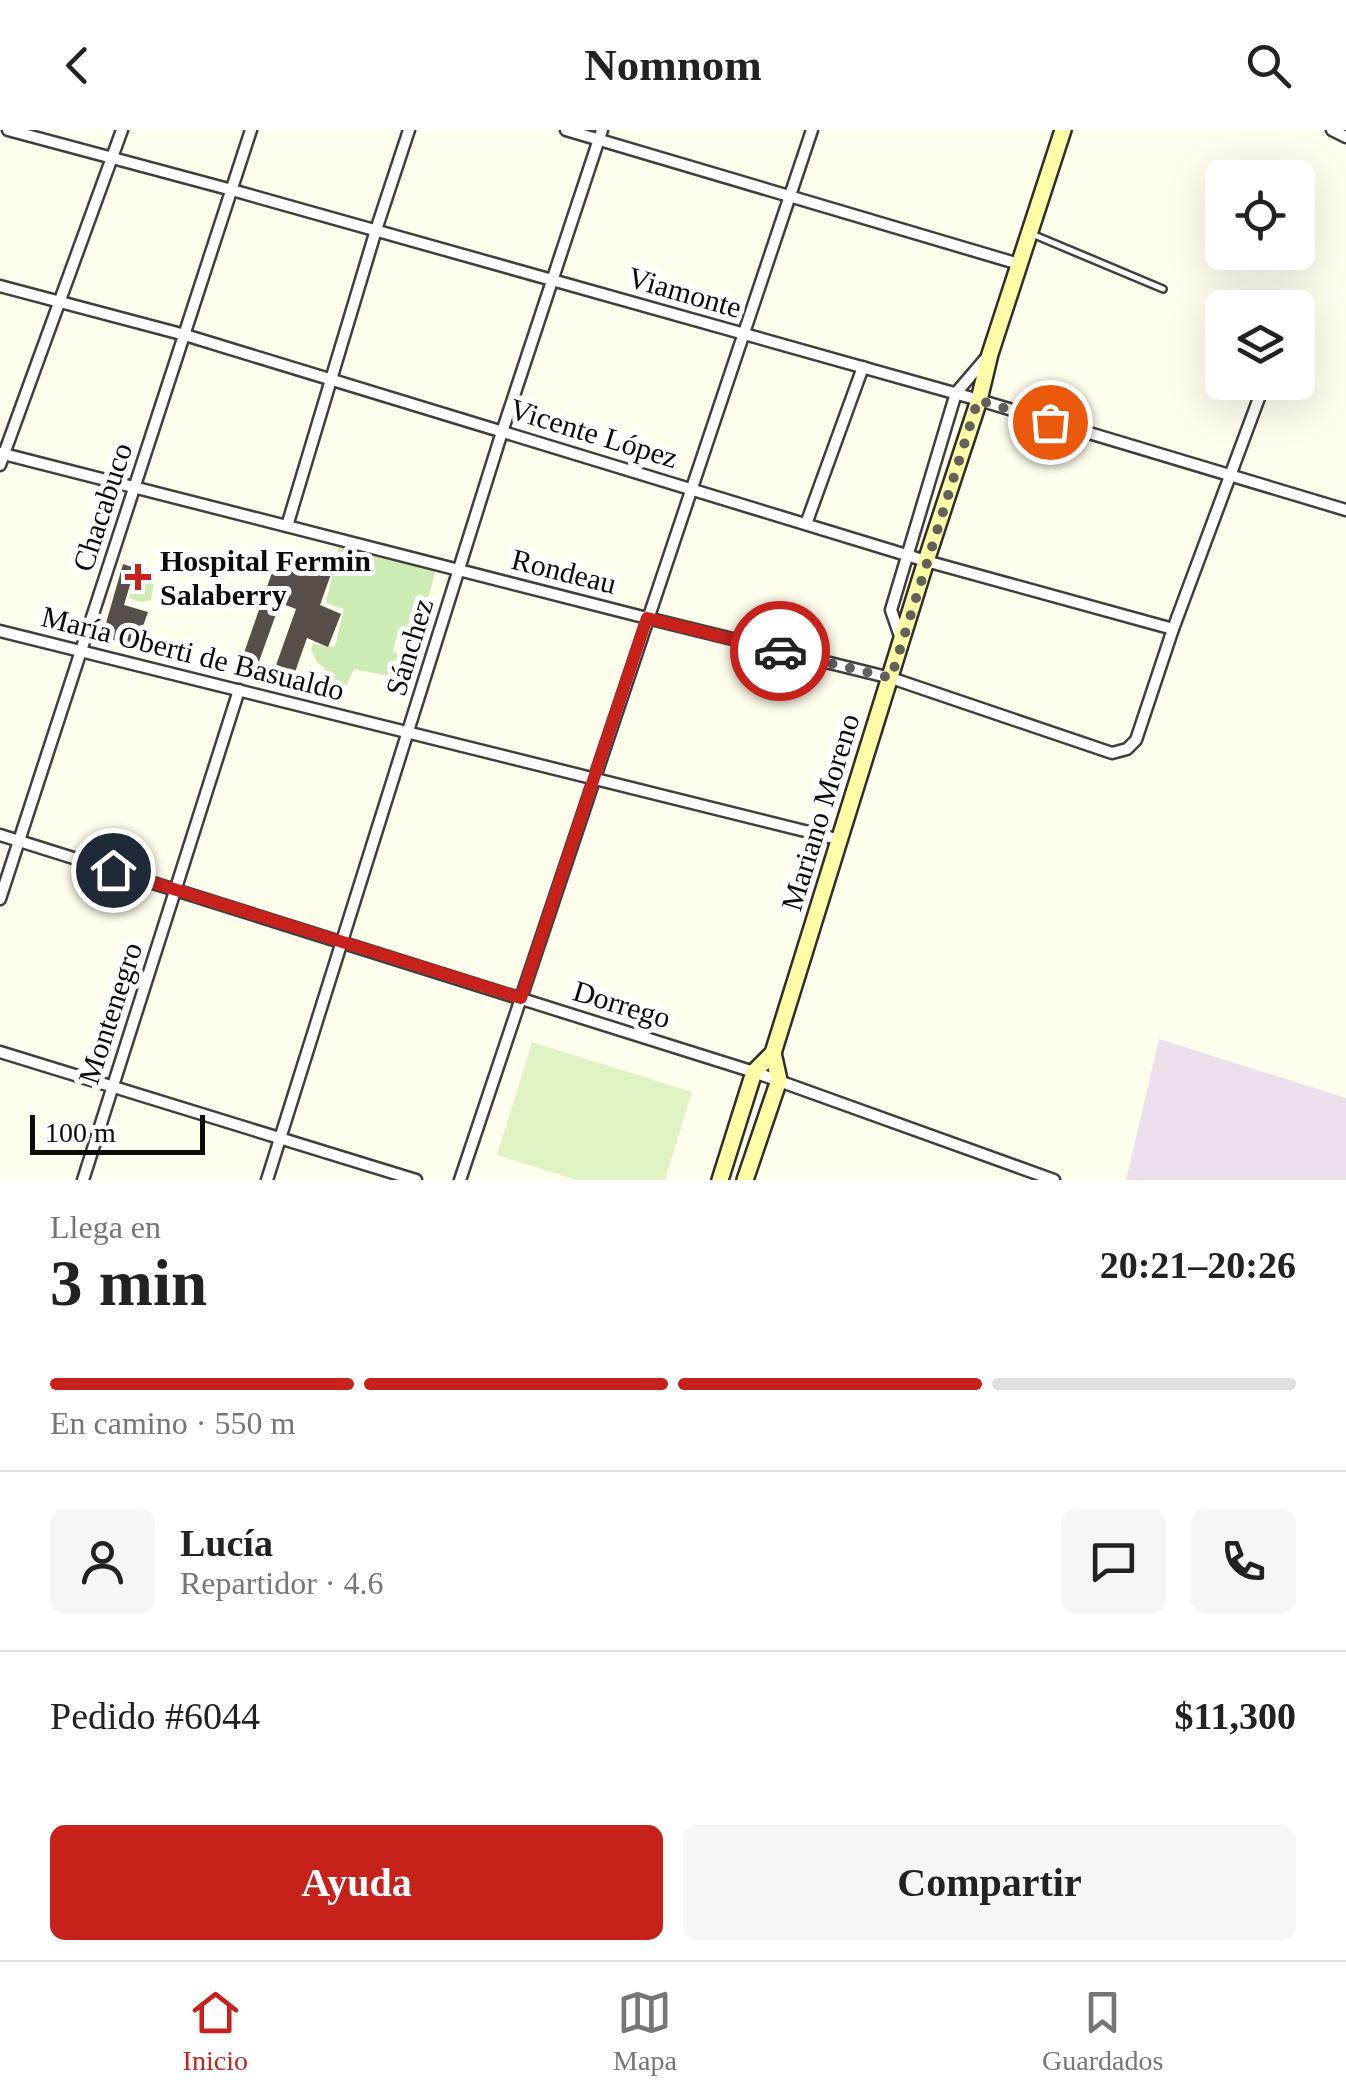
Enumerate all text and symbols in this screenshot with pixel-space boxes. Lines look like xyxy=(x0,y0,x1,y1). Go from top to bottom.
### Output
icon: back xyxy=(50,38,105,93)
icon: search xyxy=(1241,38,1296,93)
text: Nomnom xyxy=(584,40,762,90)
map controls xyxy=(1205,160,1315,400)
button: locate xyxy=(1205,160,1315,270)
street label: Viamonte xyxy=(624,260,746,324)
button: layers xyxy=(1205,290,1315,400)
pin xyxy=(1008,380,1093,465)
street label: Vicente López xyxy=(506,392,682,474)
icon: bag xyxy=(1023,395,1078,450)
street label: Chacabuco xyxy=(66,439,138,575)
street label: Rondeau xyxy=(508,542,620,600)
place label: Hospital Fermin Salaberry xyxy=(160,544,371,611)
marker: Hospital Fermin Salaberry xyxy=(125,564,151,590)
street label: Sánchez xyxy=(379,594,439,700)
street label: María Oberti de Basualdo xyxy=(38,599,348,707)
courier xyxy=(730,601,830,701)
icon: car xyxy=(753,624,808,679)
street label: Mariano Moreno xyxy=(774,710,866,914)
pin xyxy=(71,828,156,913)
icon: home xyxy=(86,843,141,898)
street label: Montenegro xyxy=(72,938,148,1088)
street label: Dorrego xyxy=(569,974,675,1034)
scale bar xyxy=(30,1110,205,1154)
text: 100 m xyxy=(45,1117,116,1148)
text: Llega en xyxy=(50,1209,161,1245)
text: 20:21–20:26 xyxy=(1100,1244,1296,1286)
text: 3 min xyxy=(50,1247,207,1319)
text: En camino · 550 m xyxy=(50,1405,295,1441)
button: person xyxy=(50,1509,155,1614)
button: chat xyxy=(1061,1509,1166,1614)
button: phone xyxy=(1191,1509,1296,1614)
text: Lucía xyxy=(180,1522,273,1564)
text: Repartidor · 4.6 xyxy=(180,1565,384,1601)
text: Pedido #6044 xyxy=(50,1695,260,1737)
text: $11,300 xyxy=(1175,1695,1296,1737)
button: Ayuda xyxy=(50,1825,663,1940)
button: Compartir xyxy=(683,1825,1296,1940)
tab: Inicio xyxy=(183,1985,248,2077)
tab: Mapa xyxy=(613,1985,677,2077)
tab: Guardados xyxy=(1042,1985,1163,2077)

